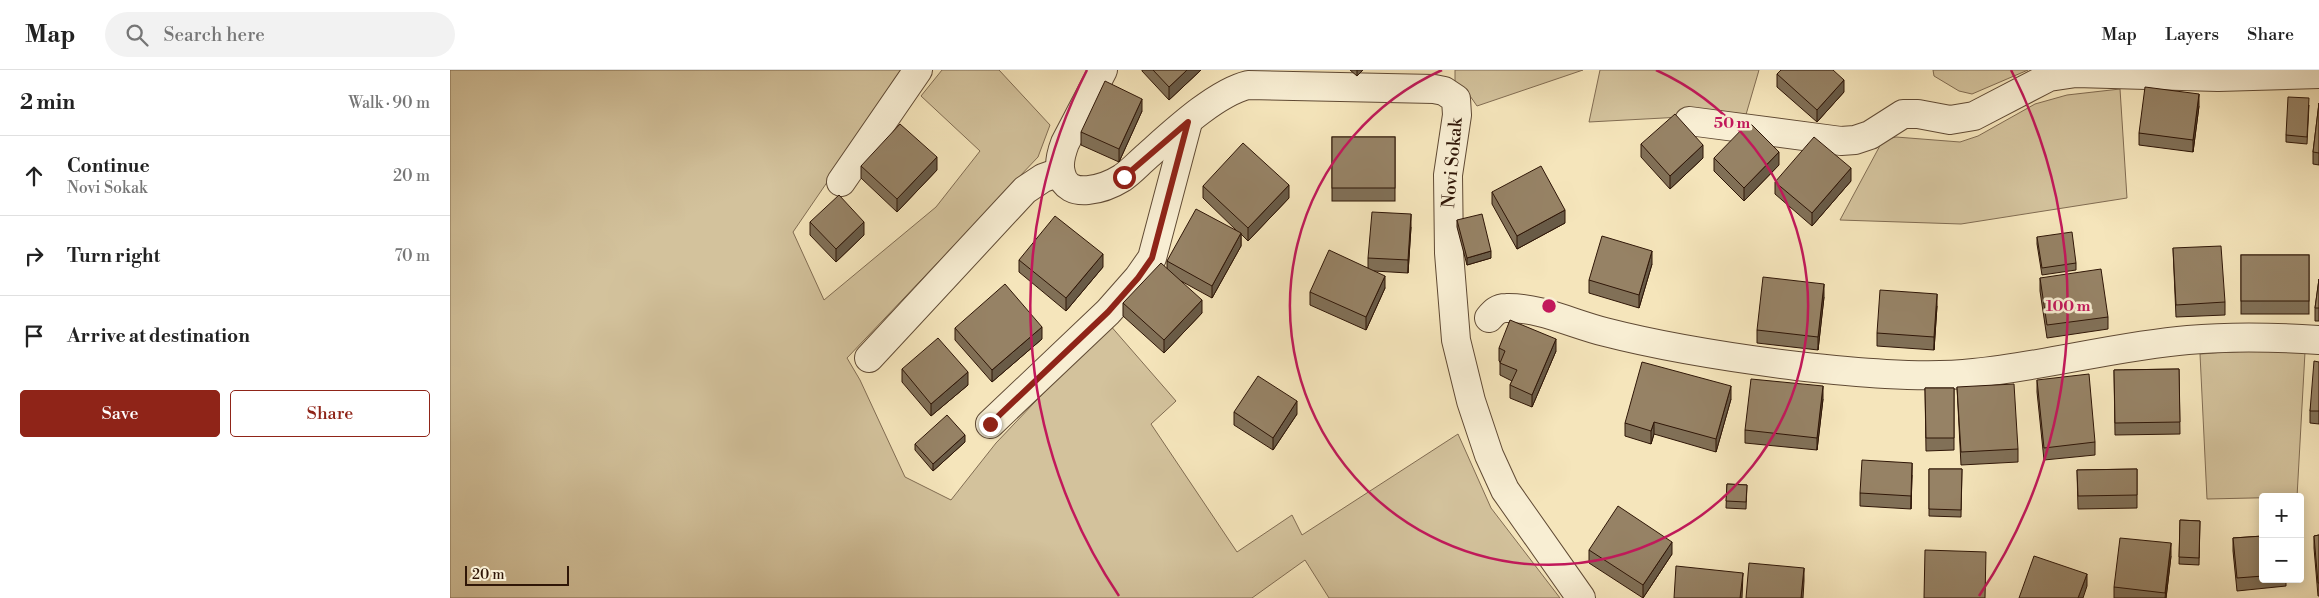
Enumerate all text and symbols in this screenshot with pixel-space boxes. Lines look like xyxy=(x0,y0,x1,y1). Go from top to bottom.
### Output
search box xyxy=(105,12,455,57)
text: Map xyxy=(25,20,75,50)
icon: search xyxy=(123,21,151,49)
text: Search here xyxy=(163,23,265,47)
text: Map xyxy=(2102,23,2137,46)
text: Layers xyxy=(2165,23,2219,46)
text: Share xyxy=(2247,23,2294,46)
text: 2 min xyxy=(20,90,75,116)
text: Walk · 90 m xyxy=(348,93,430,113)
text: 50 m xyxy=(1714,114,1750,133)
street label: Novi Sokak xyxy=(1437,115,1468,209)
text: Continue xyxy=(67,154,150,178)
icon: ahead xyxy=(20,162,48,190)
text: 20 m xyxy=(393,166,430,186)
route start xyxy=(1113,166,1136,189)
text: Novi Sokak xyxy=(67,178,147,198)
icon: right xyxy=(20,242,48,270)
text: Turn right xyxy=(67,244,160,268)
text: 70 m xyxy=(394,246,430,266)
centre of rings xyxy=(1540,297,1558,315)
text: 100 m xyxy=(2046,297,2091,316)
icon: arrive xyxy=(20,322,48,350)
text: Arrive at destination xyxy=(67,324,250,348)
button: Save xyxy=(20,390,220,437)
button: Share xyxy=(230,390,430,437)
route end xyxy=(979,413,1002,436)
map controls xyxy=(2259,493,2304,583)
button: + xyxy=(2259,493,2304,538)
button: − xyxy=(2259,538,2304,583)
scale bar xyxy=(465,563,569,586)
text: 20 m xyxy=(472,566,504,584)

